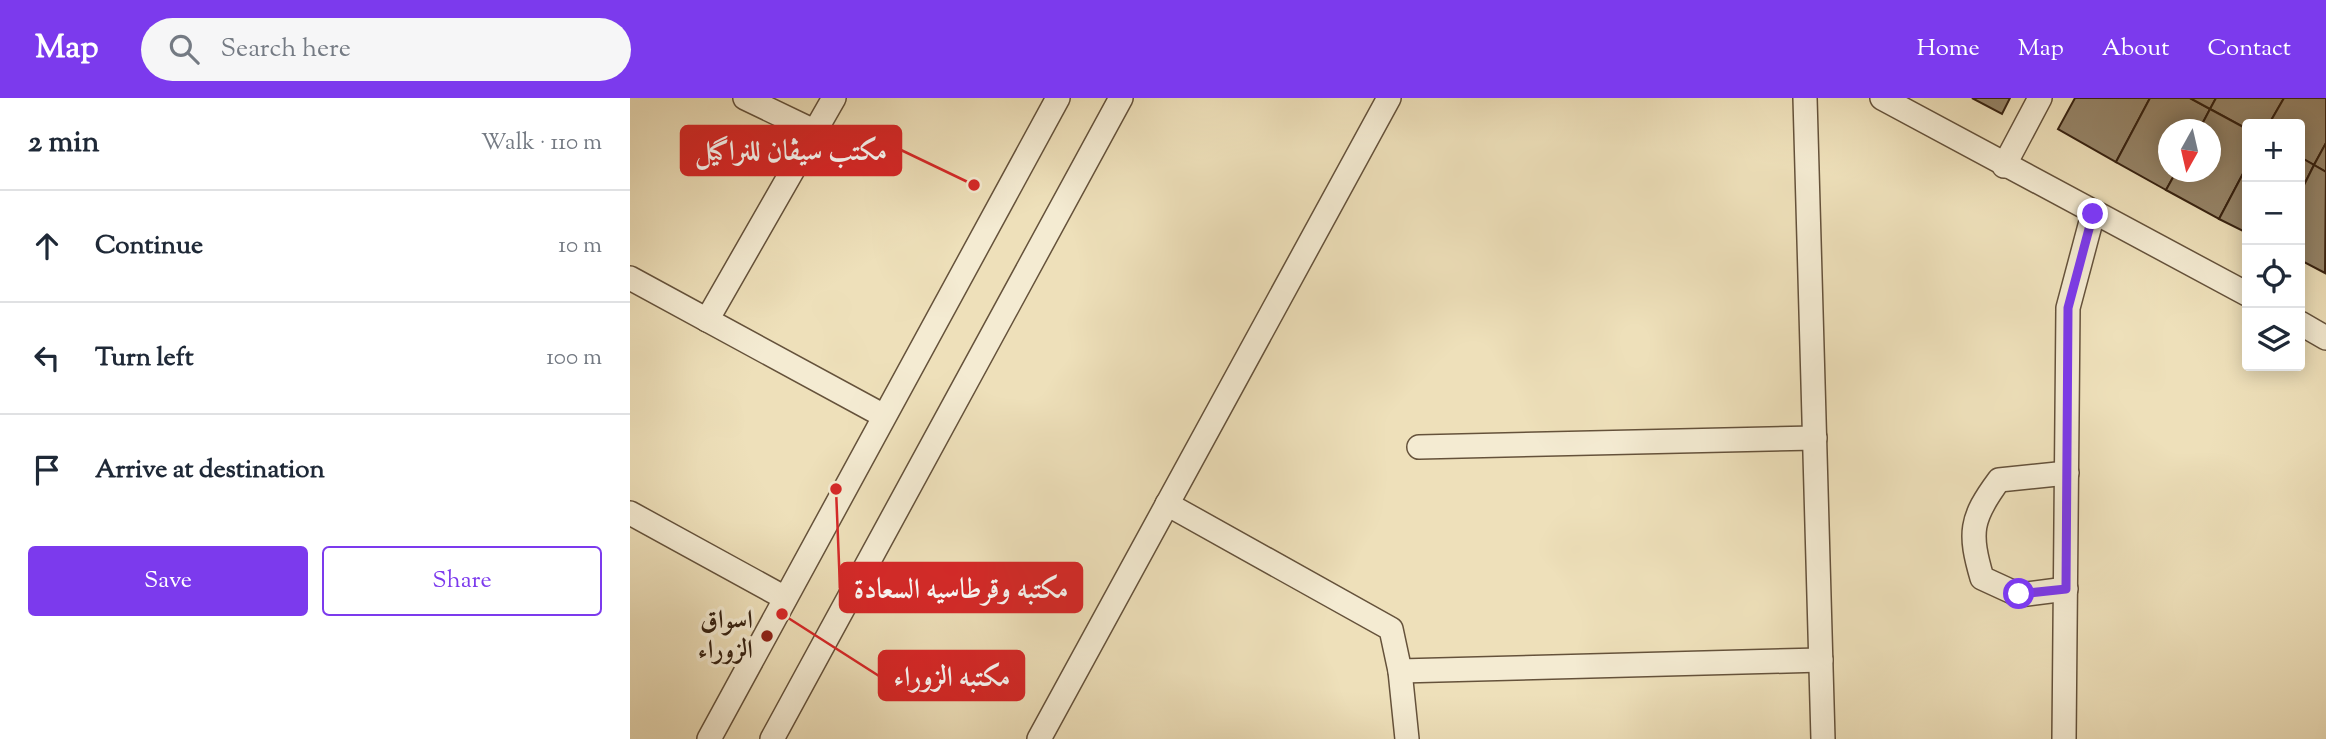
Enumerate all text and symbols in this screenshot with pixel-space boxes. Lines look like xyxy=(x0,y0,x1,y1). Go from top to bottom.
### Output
search box xyxy=(141,18,631,81)
text: Map xyxy=(35,25,99,73)
icon: search xyxy=(165,30,203,68)
text: Search here xyxy=(221,31,351,68)
text: Home xyxy=(1917,32,1980,66)
text: Map xyxy=(2018,32,2064,66)
text: About xyxy=(2102,32,2169,66)
text: Contact xyxy=(2207,32,2291,66)
north arrow xyxy=(2158,119,2221,182)
map controls xyxy=(2242,119,2305,371)
button: + xyxy=(2242,119,2305,182)
text: 2 min xyxy=(28,122,100,165)
callout: مكتب سيڤان للنراگيل xyxy=(681,126,901,175)
text: Walk · 110 m xyxy=(481,127,602,160)
text: مكتب سيڤان للنراگيل xyxy=(695,133,887,173)
button: − xyxy=(2242,182,2305,245)
route end xyxy=(2077,198,2108,229)
icon: ahead xyxy=(28,227,66,265)
text: Continue xyxy=(95,228,203,265)
text: 10 m xyxy=(558,230,602,263)
button: locate xyxy=(2242,245,2305,308)
button: layers xyxy=(2242,308,2305,371)
icon: left xyxy=(28,339,66,377)
text: Turn left xyxy=(95,340,194,377)
text: 100 m xyxy=(546,342,602,375)
icon: arrive xyxy=(28,451,66,489)
text: Arrive at destination xyxy=(95,452,325,489)
button: Save xyxy=(28,546,308,616)
button: Share xyxy=(322,546,602,616)
callout: مكتبه وقرطاسيه السعادة xyxy=(840,563,1082,612)
text: مكتبه وقرطاسيه السعادة xyxy=(854,571,1068,611)
route start xyxy=(2003,578,2034,609)
place label: اسواق الزوراء xyxy=(698,603,753,670)
marker: اسواق الزوراء xyxy=(759,628,775,644)
callout: مكتبه الزوراء xyxy=(879,651,1024,700)
text: مكتبه الزوراء xyxy=(893,659,1011,699)

